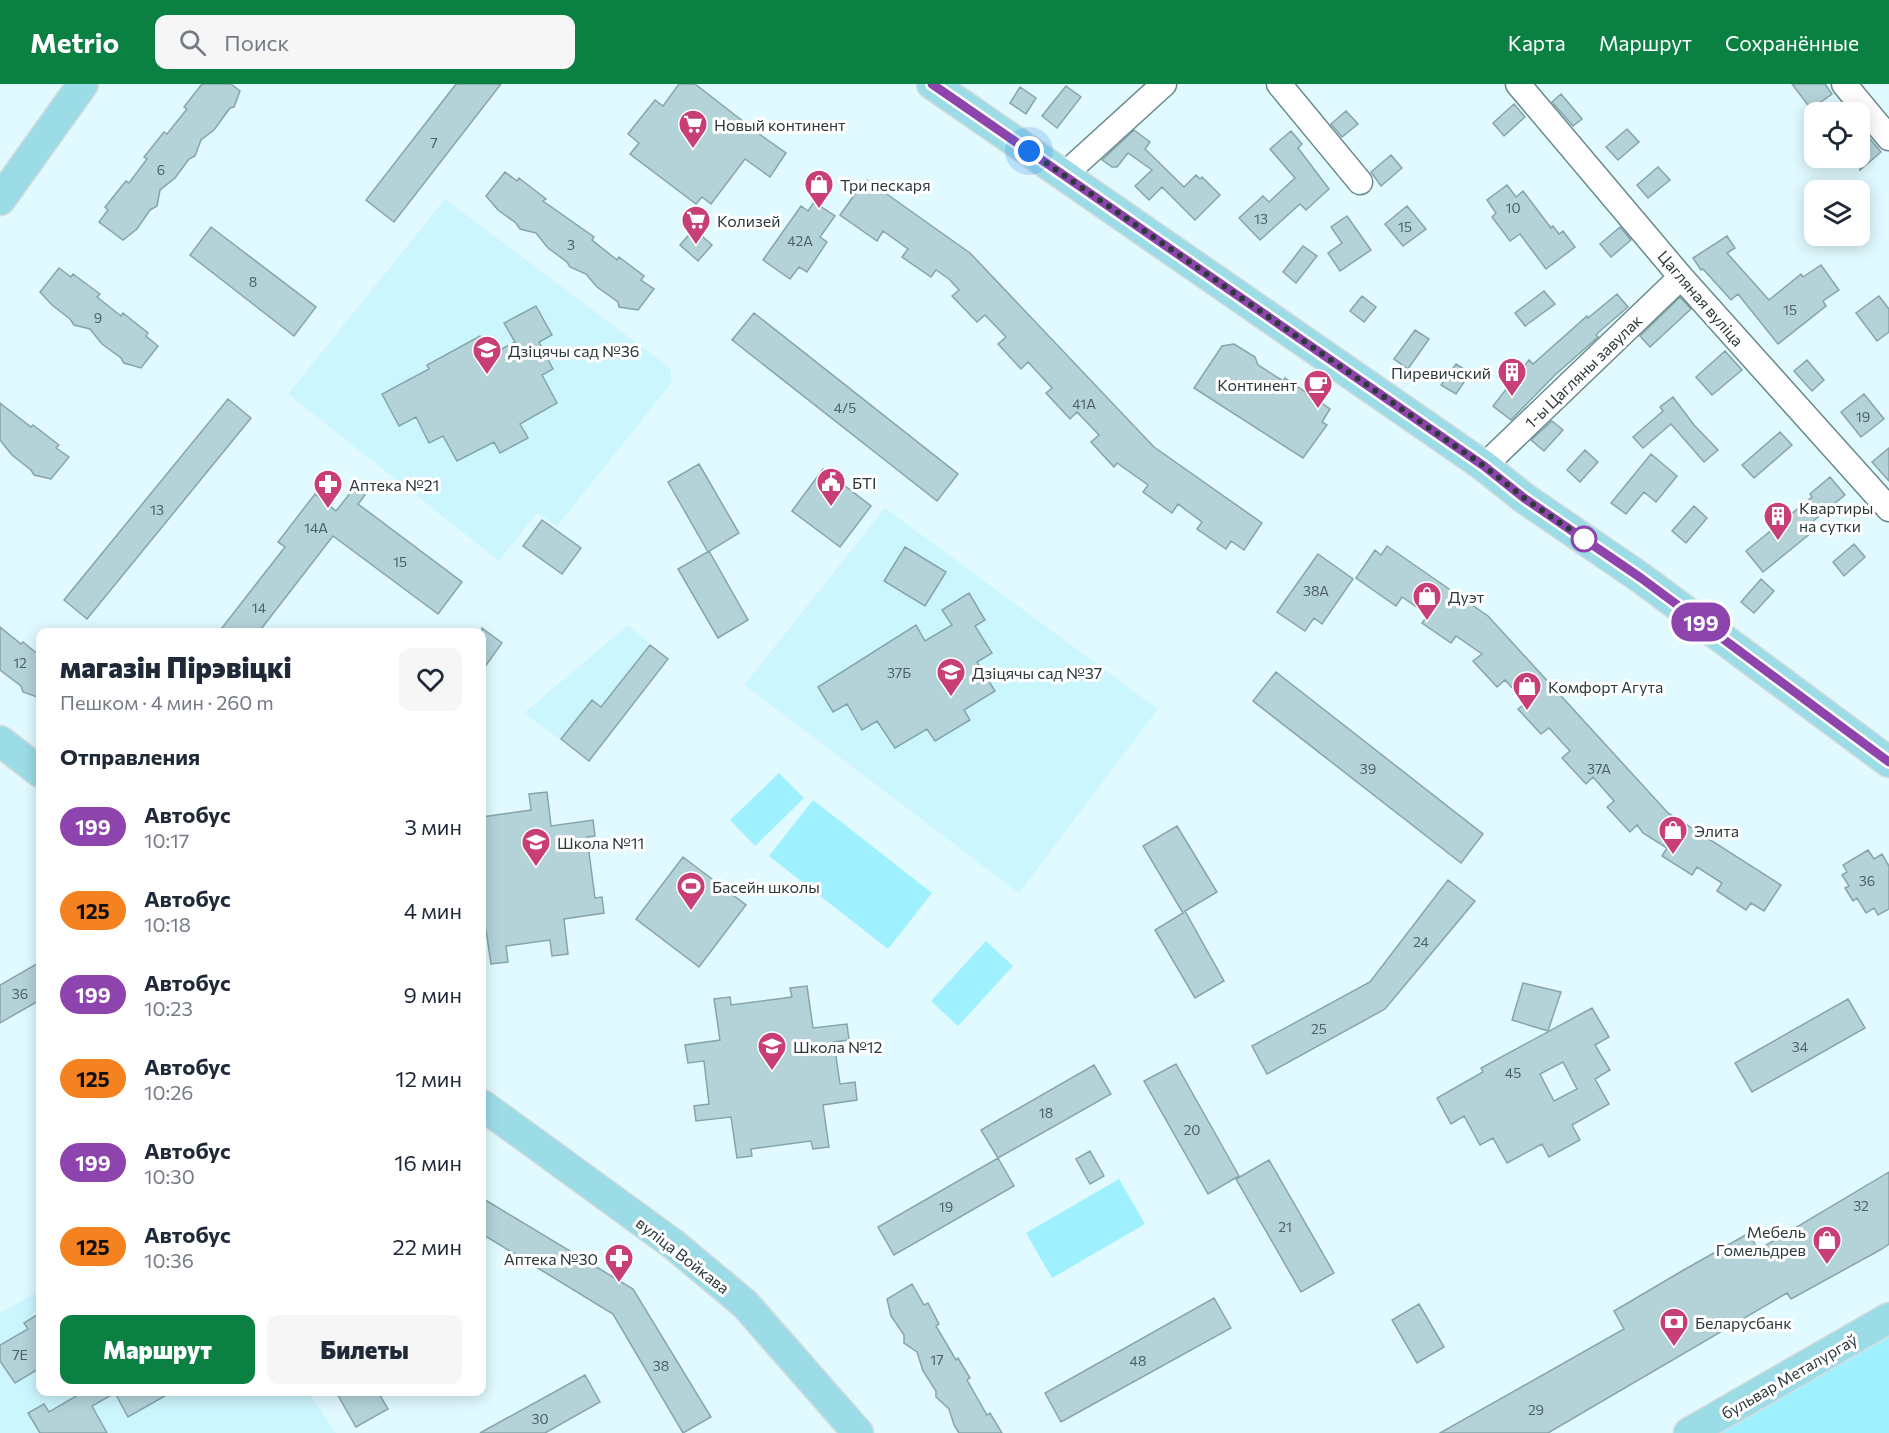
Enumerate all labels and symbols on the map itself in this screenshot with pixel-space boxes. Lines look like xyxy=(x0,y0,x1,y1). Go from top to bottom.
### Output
supermarket icon: Новый континент xyxy=(677,108,709,150)
place label: Новый континент xyxy=(714,115,846,134)
house number: 7 xyxy=(430,134,438,151)
your location xyxy=(1014,136,1044,166)
house number: 6 xyxy=(157,161,165,178)
shop icon: Три пескаря xyxy=(803,168,835,210)
place label: Три пескаря xyxy=(840,175,931,194)
house number: 10 xyxy=(1505,199,1521,216)
supermarket icon: Колизей xyxy=(680,204,712,246)
house number: 13 xyxy=(1254,210,1268,227)
place label: Колизей xyxy=(717,211,780,230)
house number: 15 xyxy=(1398,218,1412,235)
house number: 42А xyxy=(787,232,813,249)
house number: 3 xyxy=(567,236,575,253)
street label: Цагляная вуліца xyxy=(1654,246,1748,350)
house number: 8 xyxy=(249,273,257,290)
house number: 15 xyxy=(1783,301,1797,318)
house number: 9 xyxy=(94,309,102,326)
street label: 1-ы Цагляны завулак xyxy=(1521,310,1646,432)
school or university icon: Дзіцячы сад №36 xyxy=(471,334,503,376)
place label: Дзіцячы сад №36 xyxy=(508,341,639,360)
building icon: Пиревичский xyxy=(1496,356,1528,398)
place label: Пиревичский xyxy=(1391,363,1491,382)
cafe icon: Континент xyxy=(1302,368,1334,410)
place label: Континент xyxy=(1217,375,1297,394)
house number: 41А xyxy=(1072,395,1096,412)
house number: 4/5 xyxy=(834,399,856,416)
house number: 19 xyxy=(1856,408,1870,425)
public building icon: БТІ xyxy=(815,466,847,508)
pharmacy icon: Аптека №21 xyxy=(312,468,344,510)
place label: БТІ xyxy=(852,473,877,492)
place label: Аптека №21 xyxy=(349,475,439,494)
place label: Квартиры на сутки xyxy=(1799,498,1873,535)
building icon: Квартиры на сутки xyxy=(1762,500,1794,542)
house number: 13 xyxy=(150,501,164,518)
house number: 14А xyxy=(304,519,328,536)
unlabelled marker xyxy=(1571,526,1597,552)
house number: 15 xyxy=(393,553,407,570)
shop icon: Дуэт xyxy=(1411,580,1443,622)
house number: 38А xyxy=(1303,582,1329,599)
place label: Дуэт xyxy=(1448,587,1485,606)
house number: 14 xyxy=(252,599,267,616)
line badge: 199 xyxy=(1666,602,1736,642)
house number: 12 xyxy=(13,654,27,671)
school or university icon: Дзіцячы сад №37 xyxy=(935,656,967,698)
place label: Дзіцячы сад №37 xyxy=(972,663,1102,682)
house number: 37Б xyxy=(887,664,911,681)
shop icon: Комфорт Агута xyxy=(1511,670,1543,712)
place label: Комфорт Агута xyxy=(1548,677,1663,696)
house number: 39 xyxy=(1360,760,1376,777)
house number: 37А xyxy=(1587,760,1611,777)
shop icon: Элита xyxy=(1657,814,1689,856)
place label: Элита xyxy=(1694,821,1739,840)
school or university icon: Школа №11 xyxy=(520,826,552,868)
place label: Школа №11 xyxy=(557,833,644,852)
sports icon: Басейн школы xyxy=(675,870,707,912)
house number: 36 xyxy=(1859,872,1875,889)
place label: Басейн школы xyxy=(712,877,820,896)
house number: 24 xyxy=(1413,933,1430,950)
house number: 36 xyxy=(12,985,28,1002)
house number: 25 xyxy=(1311,1020,1327,1037)
school or university icon: Школа №12 xyxy=(756,1030,788,1072)
place label: Школа №12 xyxy=(793,1037,883,1056)
house number: 34 xyxy=(1792,1038,1809,1055)
house number: 45 xyxy=(1505,1064,1521,1081)
house number: 18 xyxy=(1039,1104,1053,1121)
house number: 20 xyxy=(1184,1121,1200,1138)
house number: 32 xyxy=(1853,1197,1869,1214)
house number: 19 xyxy=(939,1198,953,1215)
street label: вуліца Войкава xyxy=(633,1213,733,1297)
house number: 21 xyxy=(1278,1218,1292,1235)
place label: Мебель Гомельдрев xyxy=(1716,1222,1806,1259)
shop icon: Мебель Гомельдрев xyxy=(1811,1224,1843,1266)
pharmacy icon: Аптека №30 xyxy=(603,1242,635,1284)
place label: Аптека №30 xyxy=(504,1249,598,1268)
bank icon: Беларусбанк xyxy=(1658,1306,1690,1348)
place label: Беларусбанк xyxy=(1695,1313,1792,1332)
street label: бульвар Металургаў xyxy=(1718,1329,1860,1423)
house number: 7Е xyxy=(12,1346,28,1363)
house number: 17 xyxy=(930,1351,944,1368)
house number: 48 xyxy=(1130,1352,1146,1369)
house number: 38 xyxy=(653,1357,669,1374)
house number: 29 xyxy=(1528,1401,1544,1418)
house number: 30 xyxy=(531,1410,549,1427)

